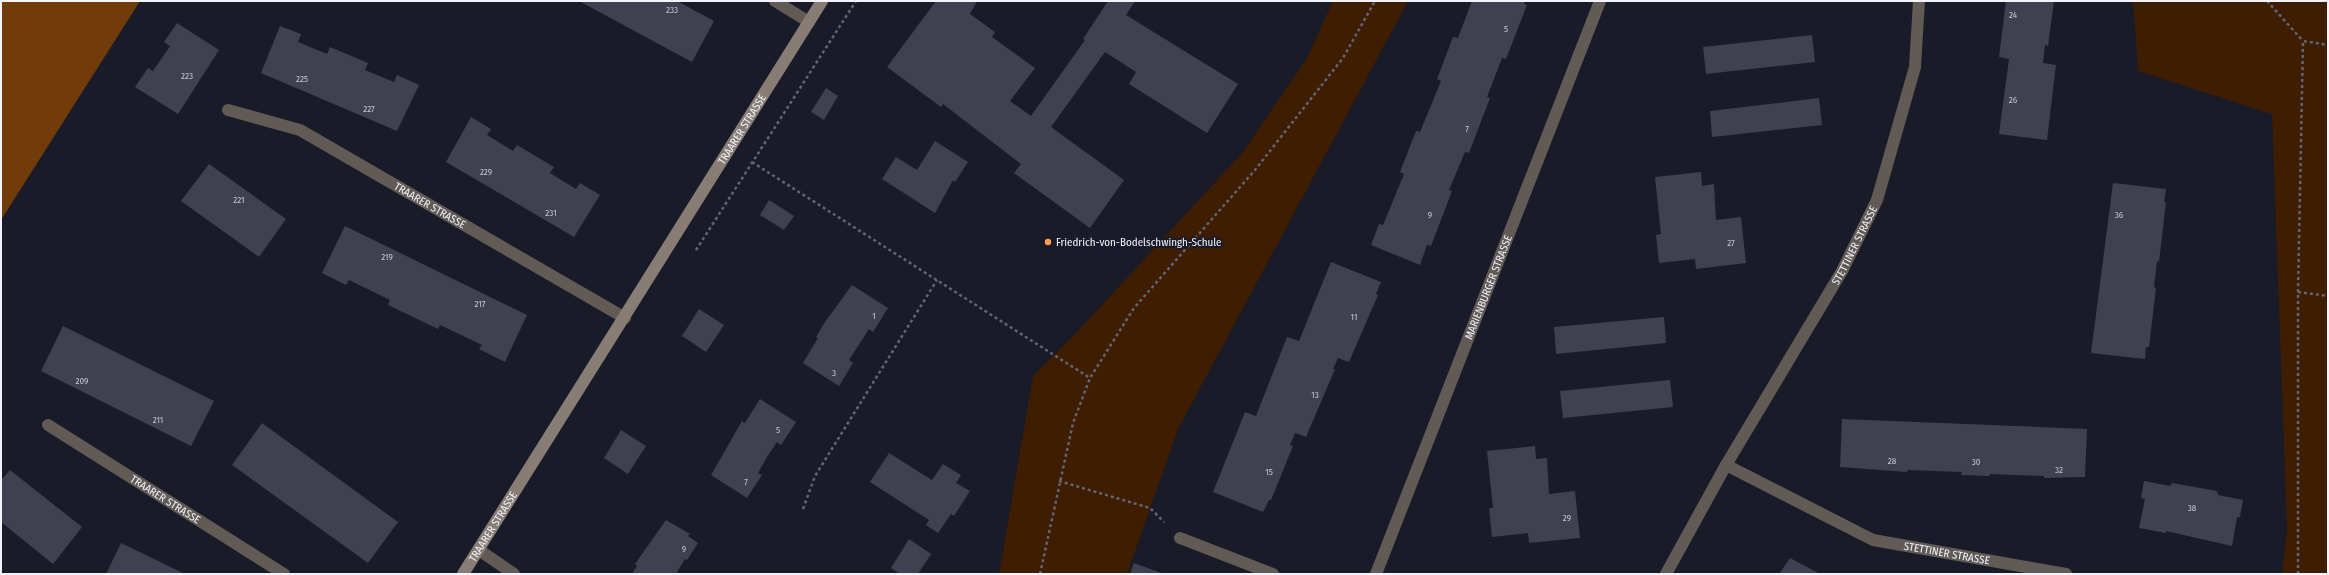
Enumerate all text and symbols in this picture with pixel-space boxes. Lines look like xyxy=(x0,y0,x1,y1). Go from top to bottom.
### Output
house number: 233 xyxy=(666,5,678,15)
house number: 24 xyxy=(2009,10,2018,20)
house number: 5 xyxy=(1504,24,1508,34)
house number: 223 xyxy=(181,71,193,81)
house number: 225 xyxy=(296,74,308,84)
street label: TRAARER STRASSE xyxy=(715,92,769,167)
house number: 26 xyxy=(2009,95,2018,105)
house number: 227 xyxy=(363,104,375,114)
house number: 7 xyxy=(1465,124,1469,134)
house number: 229 xyxy=(480,167,492,177)
street label: TRAARER STRASSE xyxy=(392,179,468,231)
house number: 221 xyxy=(233,195,245,205)
street label: STETTINER STRASSE xyxy=(1829,203,1880,287)
house number: 231 xyxy=(545,208,557,218)
house number: 9 xyxy=(1428,210,1432,220)
house number: 36 xyxy=(2115,210,2124,220)
street label: MARIENBURGER STRASSE xyxy=(1462,233,1514,341)
place label: Friedrich-von-Bodelschwingh-Schule xyxy=(1056,236,1222,249)
marker: Friedrich-von-Bodelschwingh-Schule xyxy=(1043,237,1053,247)
house number: 27 xyxy=(1727,238,1735,248)
house number: 219 xyxy=(381,252,393,262)
house number: 217 xyxy=(475,299,486,309)
house number: 1 xyxy=(872,311,876,321)
house number: 11 xyxy=(1351,312,1357,322)
house number: 3 xyxy=(832,368,836,378)
house number: 209 xyxy=(76,376,88,386)
house number: 13 xyxy=(1311,390,1319,400)
house number: 211 xyxy=(153,415,163,425)
house number: 5 xyxy=(776,425,780,435)
house number: 28 xyxy=(1888,456,1897,466)
house number: 30 xyxy=(1972,457,1981,467)
house number: 32 xyxy=(2055,465,2063,475)
house number: 15 xyxy=(1265,467,1273,477)
street label: TRAARER STRASSE xyxy=(128,472,203,526)
house number: 7 xyxy=(744,477,748,487)
street label: TRAARER STRASSE xyxy=(466,489,520,564)
house number: 38 xyxy=(2188,503,2197,513)
house number: 29 xyxy=(1563,513,1571,523)
street label: STETTINER STRASSE xyxy=(1903,539,1991,567)
house number: 9 xyxy=(682,544,686,554)

